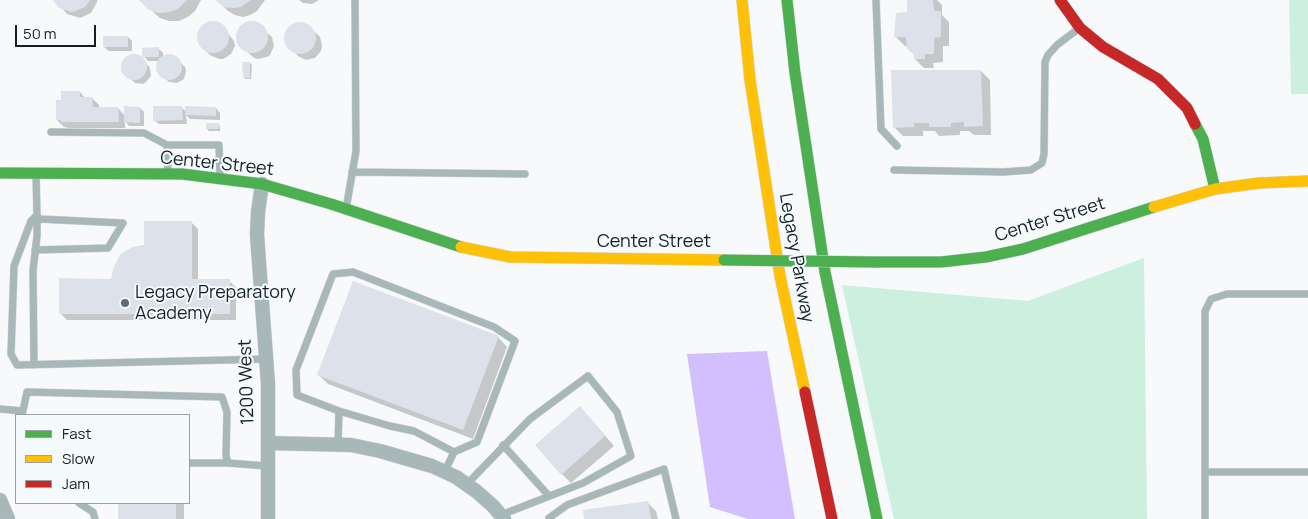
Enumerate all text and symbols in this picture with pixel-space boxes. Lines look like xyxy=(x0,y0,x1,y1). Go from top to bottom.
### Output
scale bar xyxy=(18,15,99,47)
text: 50 m xyxy=(23,23,57,44)
street label: Center Street xyxy=(159,147,275,181)
street label: Legacy Parkway xyxy=(774,192,818,324)
street label: Center Street xyxy=(992,193,1108,247)
street label: Center Street xyxy=(597,231,711,253)
place label: Legacy Preparatory Academy xyxy=(135,282,296,324)
marker: Legacy Preparatory Academy xyxy=(119,297,131,309)
street label: 1200 West xyxy=(235,339,259,425)
legend xyxy=(15,414,190,504)
text: Fast xyxy=(62,423,91,444)
text: Slow xyxy=(62,448,95,469)
text: Jam xyxy=(62,473,90,494)

